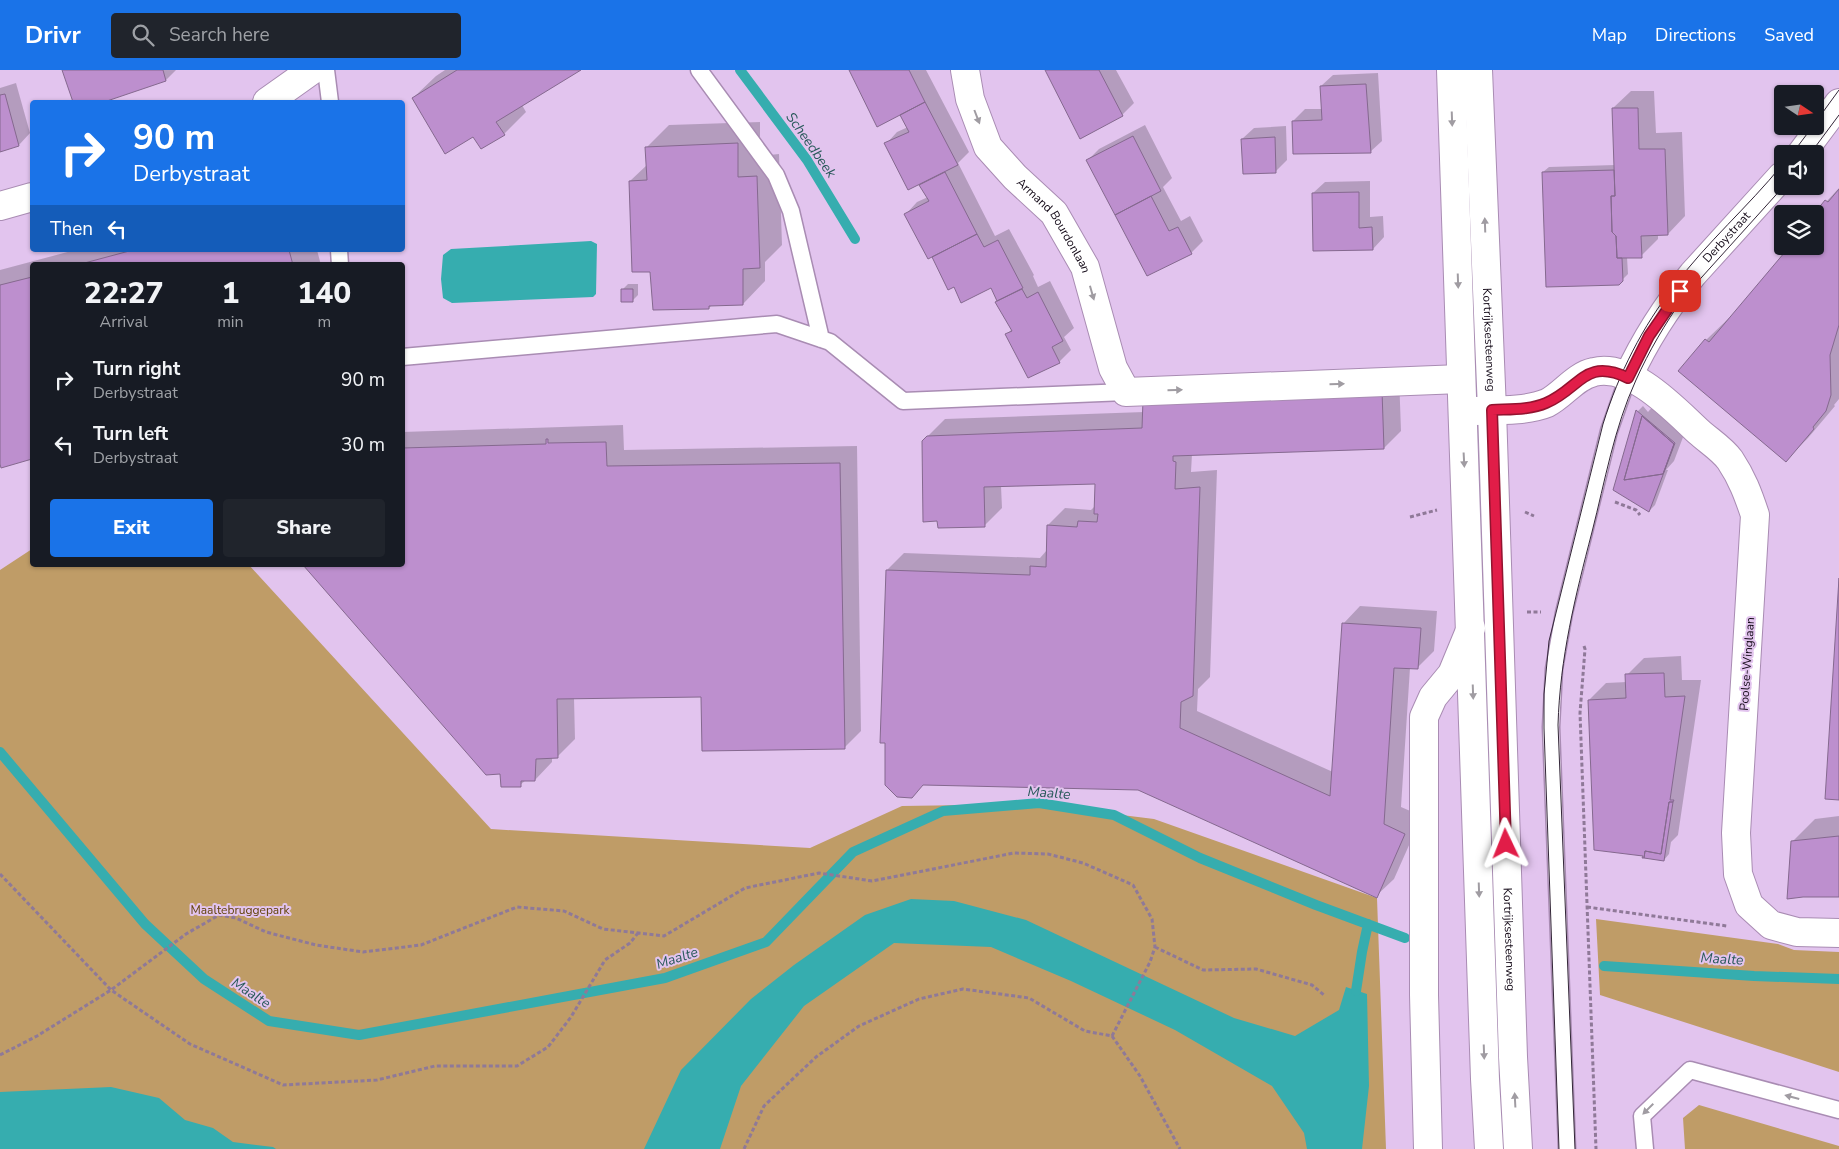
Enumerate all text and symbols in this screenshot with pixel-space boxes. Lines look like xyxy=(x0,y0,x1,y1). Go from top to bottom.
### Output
search box xyxy=(111,13,461,58)
text: Drivr xyxy=(25,19,81,51)
icon: search xyxy=(129,21,157,49)
text: Search here xyxy=(169,22,270,48)
text: Map xyxy=(1592,23,1627,47)
text: Directions xyxy=(1655,23,1736,47)
text: Saved xyxy=(1764,23,1814,47)
north arrow xyxy=(1774,85,1824,135)
map controls xyxy=(1774,85,1824,255)
water label: Scheedbeek xyxy=(781,108,841,182)
one-way arrow xyxy=(973,110,981,125)
one-way arrow xyxy=(1449,111,1457,127)
text: 90 m xyxy=(133,114,215,161)
icon: right xyxy=(50,120,115,185)
button: sound xyxy=(1774,145,1824,195)
text: Derbystraat xyxy=(133,159,250,189)
street label: Armand Bourdonlaan xyxy=(1013,174,1094,275)
button: layers xyxy=(1774,205,1824,255)
street label: Derbystraat xyxy=(1699,208,1754,266)
icon: left xyxy=(103,215,131,243)
text: Then xyxy=(50,216,93,242)
one-way arrow xyxy=(1481,216,1489,232)
pin xyxy=(1659,270,1701,312)
text: 22:27 xyxy=(84,273,163,314)
text: 1 xyxy=(221,273,239,314)
text: 140 xyxy=(297,273,351,314)
one-way arrow xyxy=(1454,273,1462,289)
icon: arrive xyxy=(1666,277,1694,305)
one-way arrow xyxy=(1089,286,1097,301)
street label: Kortrijksesteenweg xyxy=(1479,288,1499,392)
text: Arrival xyxy=(100,311,148,333)
text: min xyxy=(217,311,244,333)
text: m xyxy=(317,311,331,333)
text: Turn right xyxy=(93,356,180,382)
icon: right xyxy=(50,366,78,394)
text: 90 m xyxy=(341,367,385,393)
one-way arrow xyxy=(1330,380,1346,388)
text: Derbystraat xyxy=(93,382,178,404)
one-way arrow xyxy=(1167,385,1183,393)
text: Turn left xyxy=(93,421,168,447)
icon: left xyxy=(50,431,78,459)
text: 30 m xyxy=(341,432,385,458)
text: Derbystraat xyxy=(93,447,178,469)
one-way arrow xyxy=(1460,452,1468,468)
button: Exit xyxy=(50,499,213,557)
button: Share xyxy=(223,499,385,557)
street label: Poolse-Winglaan xyxy=(1736,617,1758,711)
one-way arrow xyxy=(1469,685,1477,701)
water label: Maalte xyxy=(1027,782,1072,804)
position arrow xyxy=(1479,817,1531,869)
one-way arrow xyxy=(1475,882,1483,898)
street label: Kortrijksesteenweg xyxy=(1500,887,1519,992)
park label: Maaltebruggepark xyxy=(190,902,291,918)
water label: Maalte xyxy=(654,942,701,974)
water label: Maalte xyxy=(1700,948,1745,970)
water label: Maalte xyxy=(228,973,275,1013)
one-way arrow xyxy=(1480,1045,1488,1061)
one-way arrow xyxy=(1511,1092,1519,1108)
one-way arrow xyxy=(1784,1093,1799,1101)
one-way arrow xyxy=(1643,1103,1655,1115)

